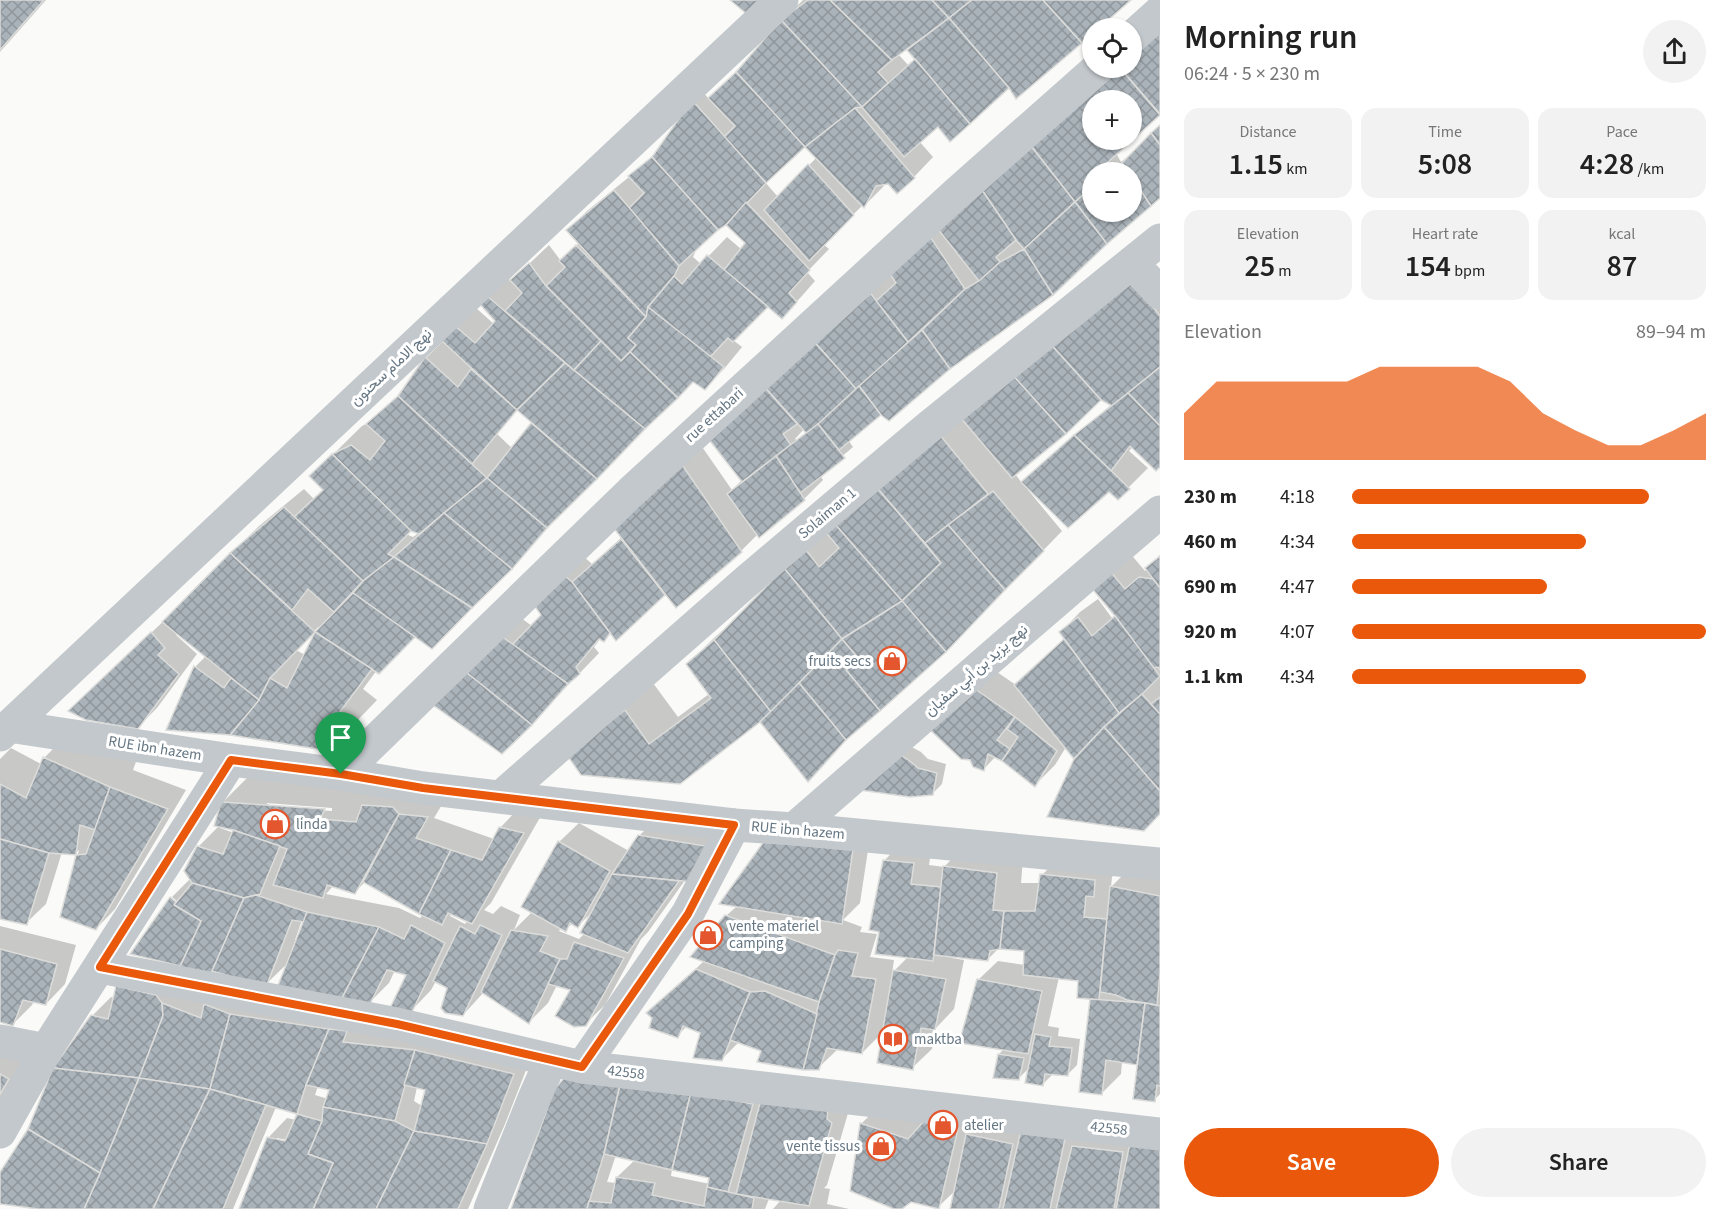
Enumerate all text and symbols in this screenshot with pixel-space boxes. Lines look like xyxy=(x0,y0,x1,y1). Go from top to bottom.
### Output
text: Morning run xyxy=(1184,14,1358,61)
map controls xyxy=(1082,18,1142,222)
button: locate xyxy=(1082,18,1142,78)
button: share xyxy=(1643,20,1706,83)
text: 06:24 · 5 × 230 m xyxy=(1184,60,1320,88)
button: + xyxy=(1082,90,1142,150)
text: Distance xyxy=(1240,121,1296,143)
text: Time xyxy=(1428,121,1462,143)
text: Pace xyxy=(1606,121,1638,143)
text: 1.15 xyxy=(1229,143,1283,186)
text: 5:08 xyxy=(1418,143,1472,186)
text: 4:28 xyxy=(1580,143,1634,186)
text: km xyxy=(1283,158,1307,180)
text: /km xyxy=(1634,158,1664,180)
button: − xyxy=(1082,162,1142,222)
text: Elevation xyxy=(1237,223,1299,245)
text: Heart rate xyxy=(1412,223,1478,245)
text: kcal xyxy=(1609,223,1635,245)
text: 25 xyxy=(1244,245,1275,288)
text: 154 xyxy=(1405,245,1451,288)
text: 87 xyxy=(1607,245,1637,288)
text: m xyxy=(1275,260,1292,282)
text: bpm xyxy=(1451,260,1485,282)
text: Elevation xyxy=(1184,318,1262,346)
text: 89–94 m xyxy=(1636,318,1706,346)
street label: نهج الامام سحنون xyxy=(346,324,437,411)
street label: rue ettabari xyxy=(680,383,748,448)
street label: Solaiman 1 xyxy=(794,483,861,544)
text: 230 m xyxy=(1184,483,1237,511)
text: 4:18 xyxy=(1280,483,1315,511)
text: 460 m xyxy=(1184,528,1237,556)
text: 4:34 xyxy=(1280,528,1315,556)
text: 690 m xyxy=(1184,573,1237,601)
text: 4:47 xyxy=(1280,573,1315,601)
text: 920 m xyxy=(1184,618,1237,646)
text: 4:07 xyxy=(1280,618,1315,646)
street label: نهج يزيد بن أبي سفيان xyxy=(920,620,1034,723)
shop icon: fruits secs xyxy=(876,645,908,677)
place label: fruits secs xyxy=(809,651,871,672)
text: 1.1 km xyxy=(1184,663,1243,691)
text: 4:34 xyxy=(1280,663,1315,691)
pin xyxy=(315,712,366,774)
icon: arrive xyxy=(324,721,357,754)
street label: RUE ibn hazem xyxy=(107,731,203,766)
shop icon: linda xyxy=(259,808,291,840)
place label: linda xyxy=(296,814,328,835)
street label: RUE ibn hazem xyxy=(750,816,846,845)
place label: vente materiel camping xyxy=(729,916,819,954)
shop icon: vente materiel camping xyxy=(692,919,724,951)
library icon: maktba xyxy=(877,1023,909,1055)
place label: maktba xyxy=(914,1029,962,1050)
street label: 42558 xyxy=(606,1060,646,1085)
shop icon: atelier xyxy=(927,1109,959,1141)
place label: atelier xyxy=(964,1115,1005,1136)
street label: 42558 xyxy=(1089,1116,1129,1141)
button: Save xyxy=(1184,1128,1439,1197)
button: Share xyxy=(1451,1128,1706,1197)
shop icon: vente tissus xyxy=(865,1130,897,1162)
place label: vente tissus xyxy=(786,1136,860,1157)

